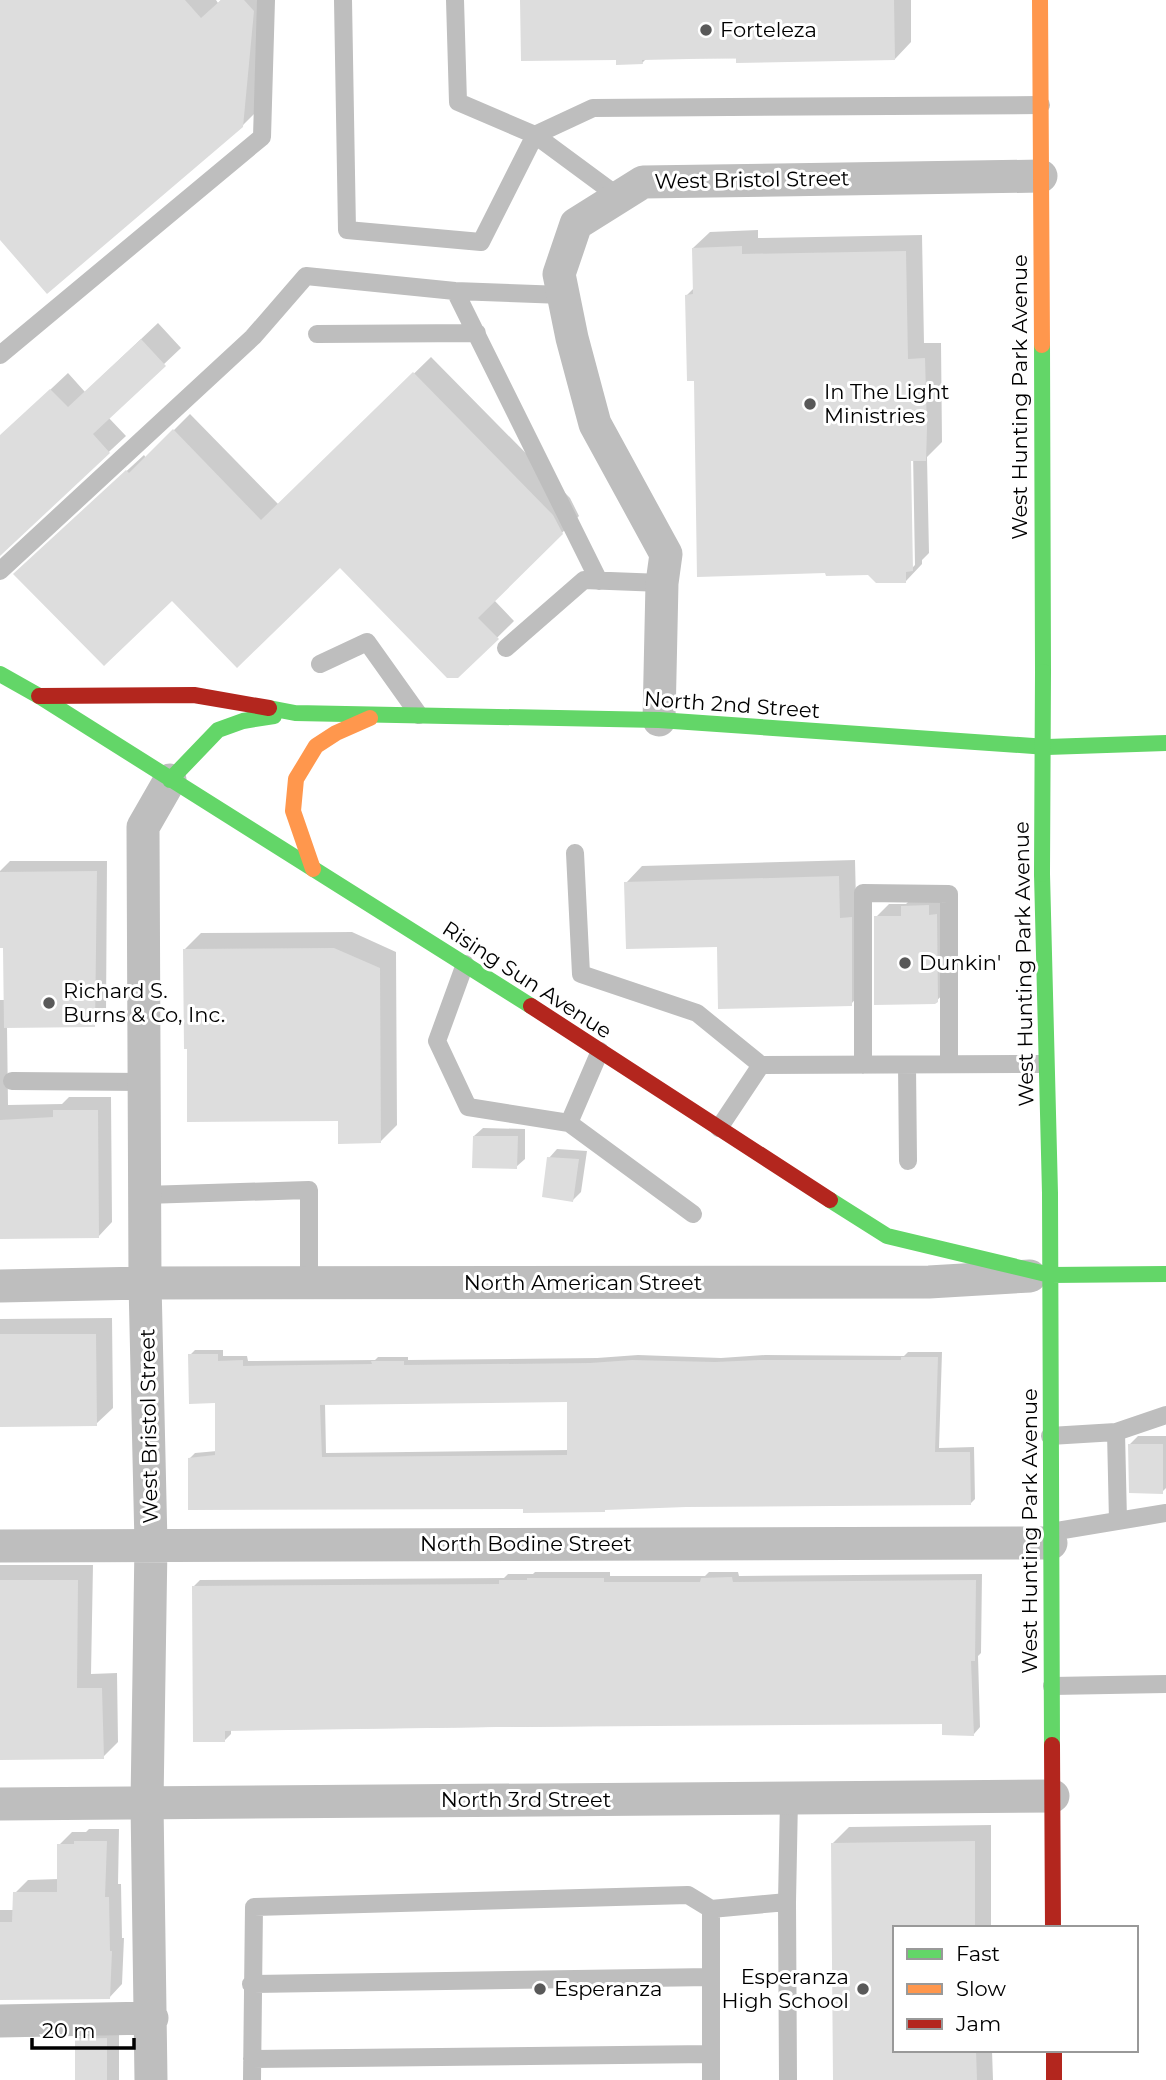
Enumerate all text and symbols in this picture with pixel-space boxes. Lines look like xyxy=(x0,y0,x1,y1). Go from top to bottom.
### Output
place label: Forteleza xyxy=(720,17,817,42)
marker: Forteleza xyxy=(698,22,714,38)
street label: West Bristol Street xyxy=(654,165,850,194)
street label: West Hunting Park Avenue xyxy=(1007,254,1032,540)
place label: In The Light Ministries xyxy=(824,379,950,428)
marker: In The Light Ministries xyxy=(802,396,818,412)
street label: North 2nd Street xyxy=(643,686,821,723)
street label: West Hunting Park Avenue xyxy=(1009,821,1038,1107)
street label: Rising Sun Avenue xyxy=(438,916,617,1044)
place label: Dunkin' xyxy=(919,950,1001,975)
marker: Dunkin' xyxy=(897,955,913,971)
place label: Richard S. Burns & Co, Inc. xyxy=(63,978,225,1027)
marker: Richard S. Burns & Co, Inc. xyxy=(41,995,57,1011)
street label: North American Street xyxy=(464,1270,702,1295)
street label: West Bristol Street xyxy=(134,1328,163,1524)
street label: West Hunting Park Avenue xyxy=(1017,1388,1042,1674)
street label: North Bodine Street xyxy=(420,1531,632,1556)
street label: North 3rd Street xyxy=(441,1787,611,1812)
legend xyxy=(893,1926,1138,2052)
text: Fast xyxy=(956,1941,1000,1966)
place label: Esperanza High School xyxy=(721,1964,849,2013)
place label: Esperanza xyxy=(554,1976,662,2001)
text: Slow xyxy=(956,1976,1006,2001)
marker: Esperanza xyxy=(532,1981,548,1997)
marker: Esperanza High School xyxy=(855,1981,871,1997)
scale bar xyxy=(32,2007,133,2050)
text: Jam xyxy=(955,2011,1001,2036)
text: 20 m xyxy=(42,2018,96,2043)

